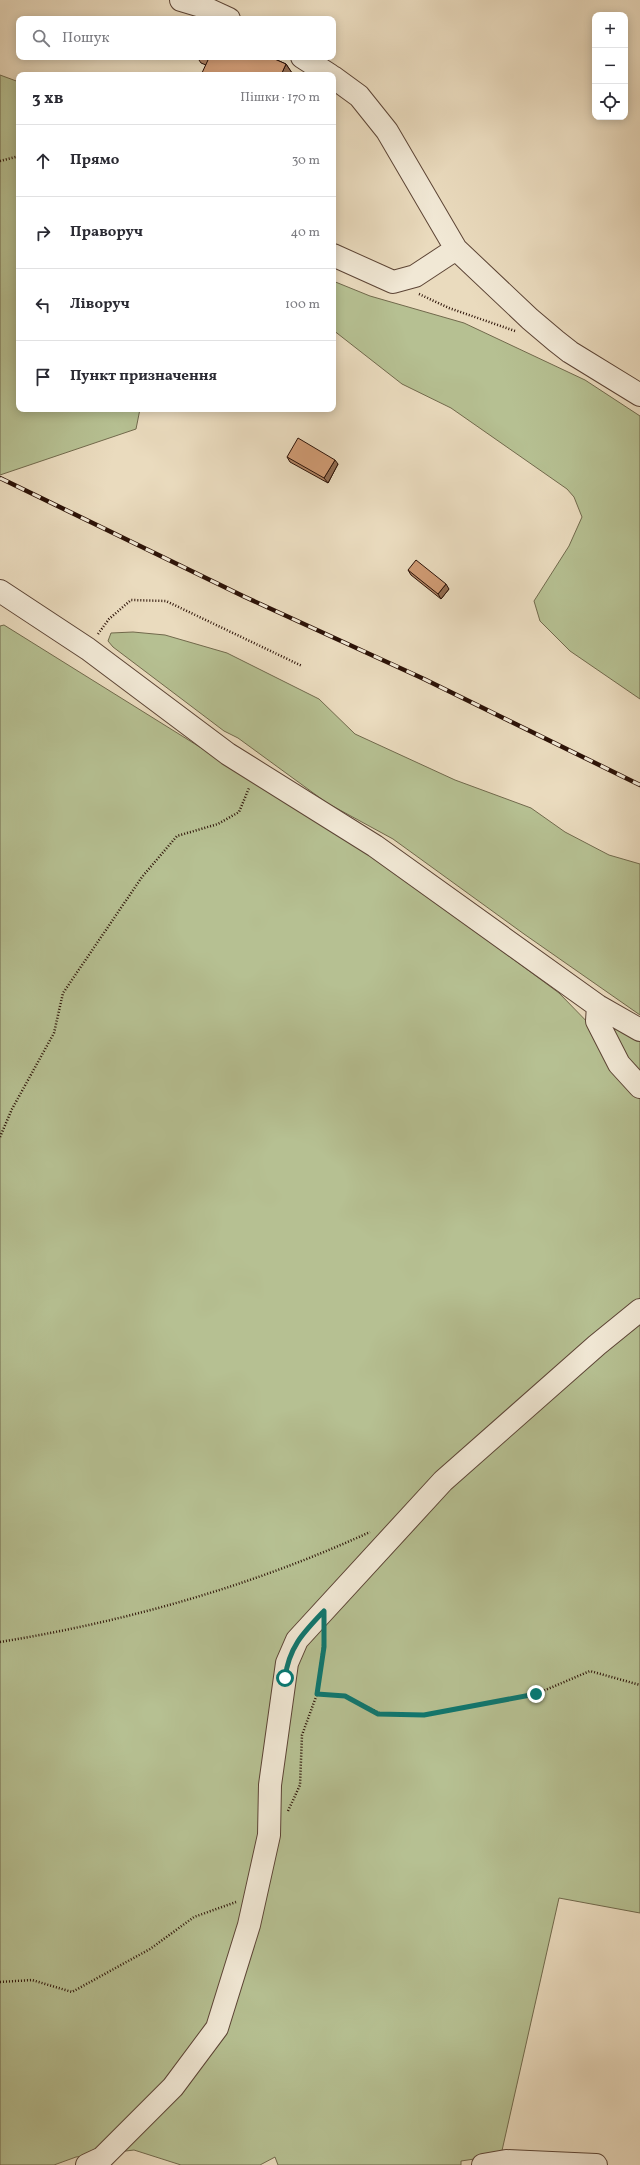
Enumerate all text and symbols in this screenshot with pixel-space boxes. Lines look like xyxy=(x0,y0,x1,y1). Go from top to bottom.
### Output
map controls xyxy=(592,12,628,120)
button: + xyxy=(592,12,628,48)
search box xyxy=(16,16,336,60)
icon: search xyxy=(30,27,52,49)
text: Пошук xyxy=(62,28,110,49)
button: − xyxy=(592,48,628,84)
button: locate xyxy=(592,84,628,120)
text: 3 хв xyxy=(32,87,63,110)
text: Пішки · 170 m xyxy=(240,89,320,107)
icon: ahead xyxy=(32,150,54,172)
text: Прямо xyxy=(70,150,119,171)
text: 30 m xyxy=(292,152,320,170)
icon: right xyxy=(32,222,54,244)
text: Праворуч xyxy=(70,222,143,243)
text: 40 m xyxy=(291,224,320,242)
icon: left xyxy=(32,294,54,316)
text: Ліворуч xyxy=(70,294,130,315)
text: 100 m xyxy=(285,296,320,314)
icon: arrive xyxy=(32,366,54,388)
text: Пункт призначення xyxy=(70,366,217,387)
route start xyxy=(276,1669,294,1687)
route end xyxy=(527,1685,545,1703)

